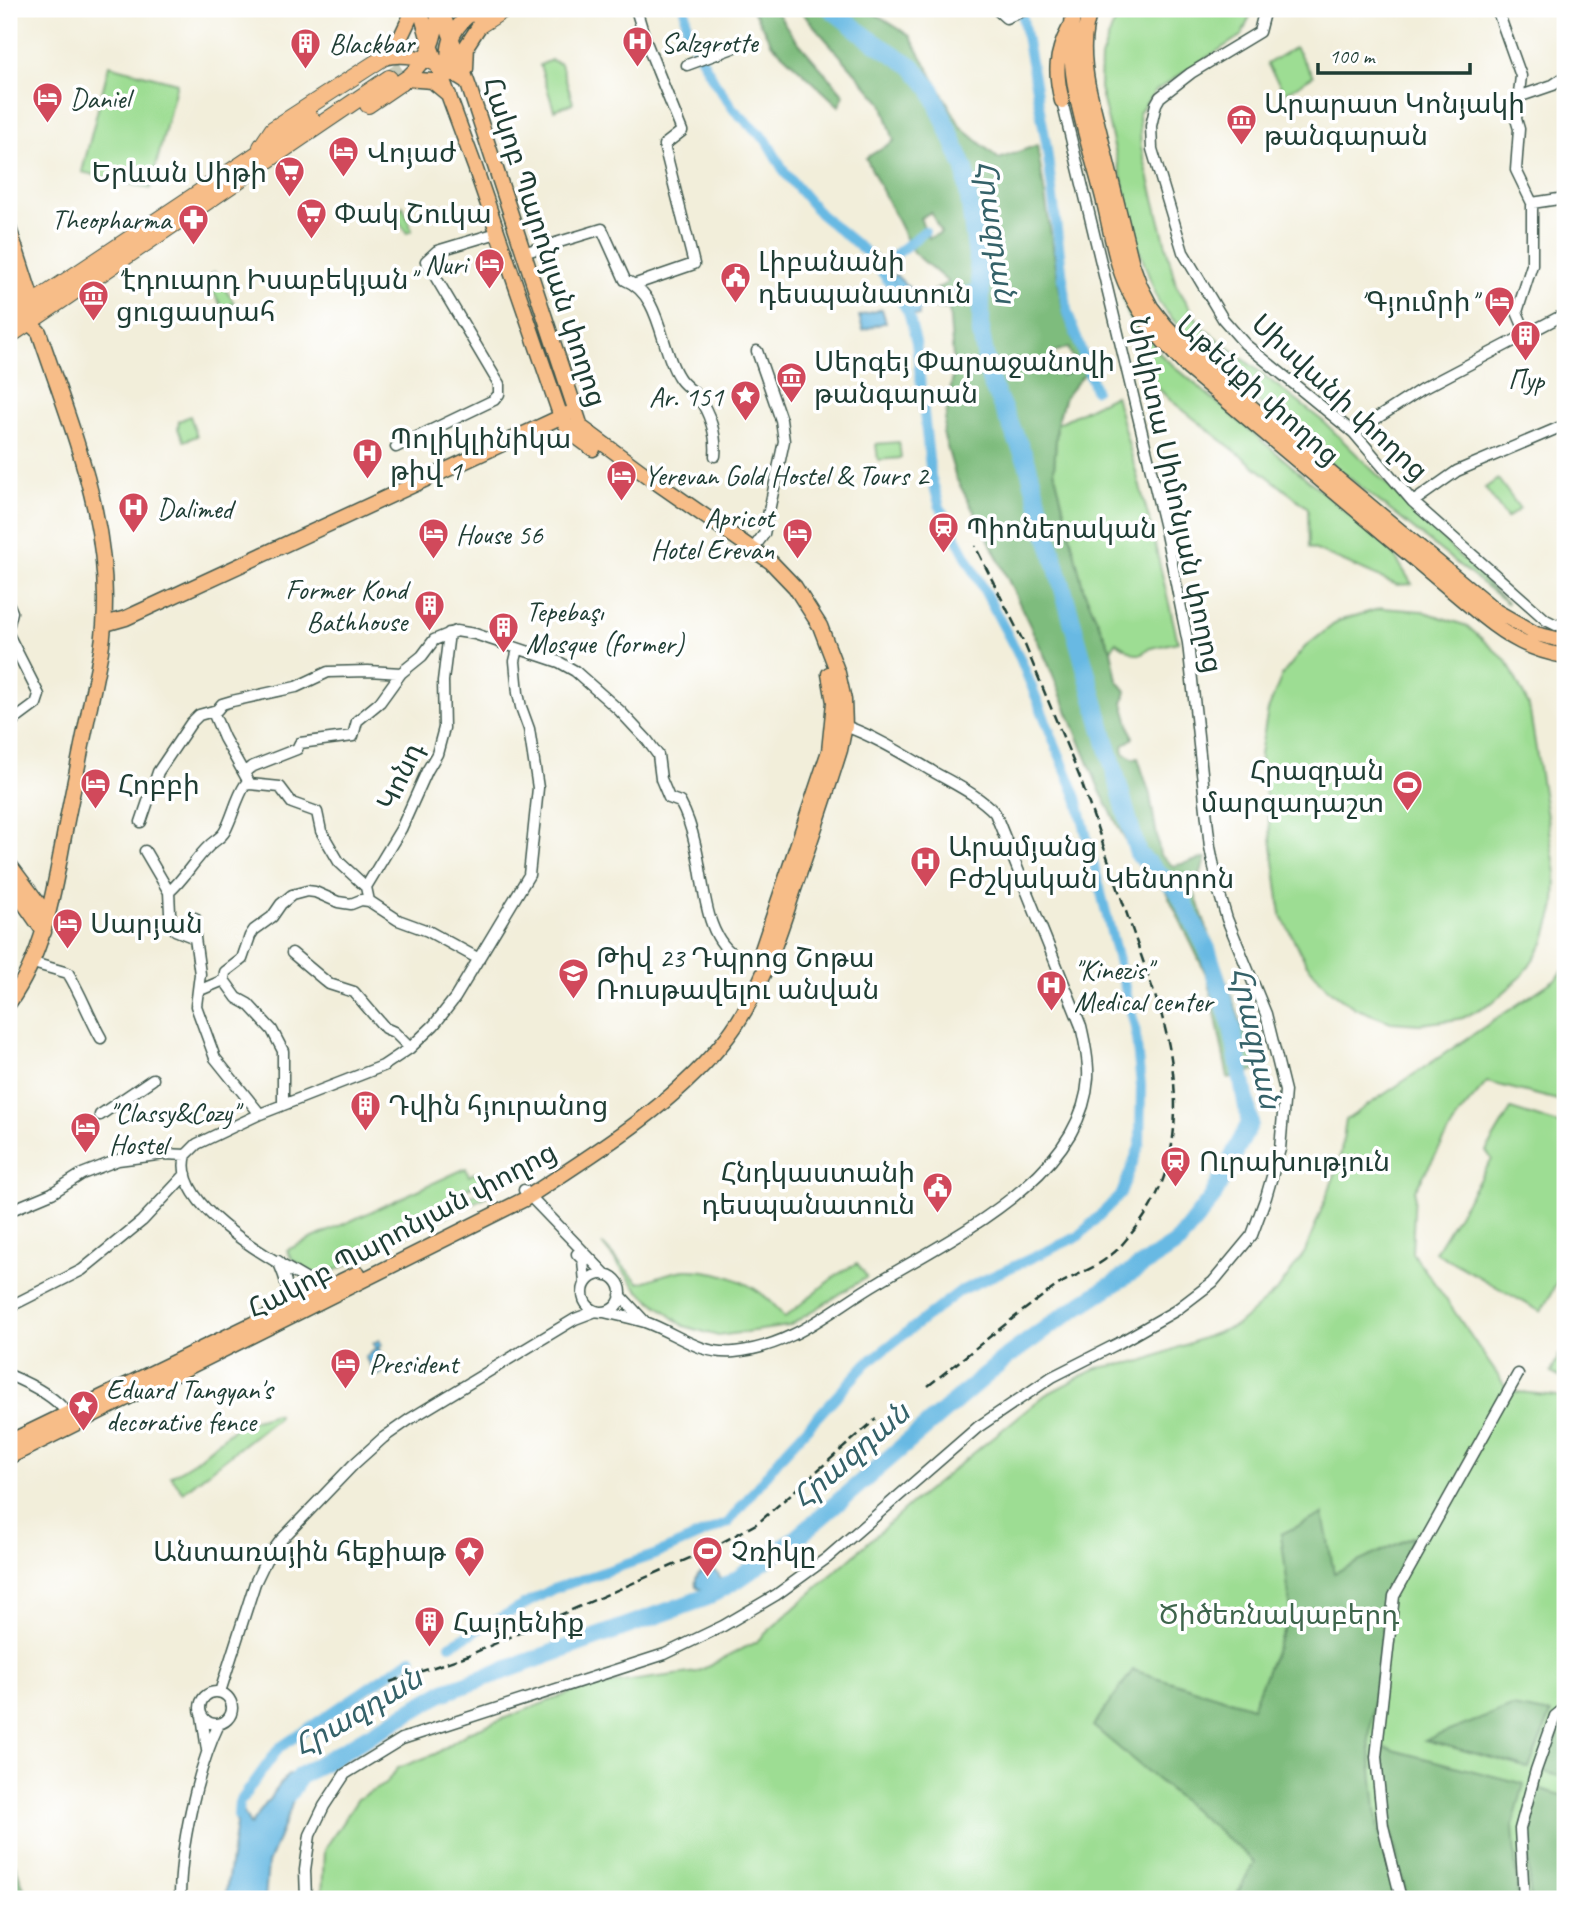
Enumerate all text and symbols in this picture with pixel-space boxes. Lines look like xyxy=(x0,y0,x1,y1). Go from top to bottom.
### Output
hospital icon: Salzgrotte xyxy=(621,25,655,69)
place label: Salzgrotte xyxy=(661,25,760,60)
building icon: Blackbar xyxy=(289,26,323,70)
place label: Blackbar xyxy=(329,26,416,61)
scale bar xyxy=(1318,32,1471,76)
text: 100 m xyxy=(1329,43,1376,69)
street label: Հակոբ Պարոնյան փողոց xyxy=(475,73,615,411)
hotel icon: Daniel xyxy=(30,81,64,125)
place label: Daniel xyxy=(70,81,135,116)
place label: Արարատ Կոնյակի թանգարան xyxy=(1264,86,1525,153)
museum icon: Արարատ Կոնյակի թանգարան xyxy=(1224,102,1258,146)
hotel icon: Վոյաժ xyxy=(327,135,361,179)
place label: Վոյաժ xyxy=(367,135,457,170)
place label: Երևան Սիթի xyxy=(91,155,267,190)
supermarket icon: Երևան Սիթի xyxy=(273,155,307,199)
water label: Հրազդան xyxy=(967,158,1025,308)
supermarket icon: Փակ Շուկա xyxy=(294,196,328,240)
place label: Փակ Շուկա xyxy=(334,196,492,231)
place label: Theopharma xyxy=(51,202,173,237)
pharmacy icon: Theopharma xyxy=(177,202,211,246)
place label: Լիբանանի դեսպանատուն xyxy=(758,244,972,311)
place label: Nuri xyxy=(425,247,471,282)
hotel icon: Nuri xyxy=(473,247,507,291)
public building icon: Լիբանանի դեսպանատուն xyxy=(718,260,752,304)
place label: "էդուարդ Իսաբեկյան" ցուցասրահ xyxy=(116,262,421,329)
museum icon: "էդուարդ Իսաբեկյան" ցուցասրահ xyxy=(76,278,110,322)
place label: "Գյումրի" xyxy=(1359,284,1482,319)
hotel icon: "Գյումրի" xyxy=(1483,284,1517,328)
street label: Սիսվանի փողոց xyxy=(1244,306,1436,488)
street label: Աթենքի փողոց xyxy=(1169,307,1347,473)
street label: Նիկիտա Սիմոնյան փողոց xyxy=(1121,314,1231,676)
building icon: Пур xyxy=(1509,318,1543,362)
place label: Սերգեյ Փարաջանովի թանգարան xyxy=(814,344,1115,411)
museum icon: Սերգեյ Փարաջանովի թանգարան xyxy=(774,360,808,404)
place label: Пур xyxy=(1508,362,1546,397)
place label: Ar. 151 xyxy=(649,379,724,414)
place icon: Ar. 151 xyxy=(729,379,763,423)
place label: Պոլիկլինիկա թիվ 1 xyxy=(390,421,571,488)
hospital icon: Պոլիկլինիկա թիվ 1 xyxy=(350,437,384,481)
hotel icon: Yerevan Gold Hostel & Tours 2 xyxy=(604,458,638,502)
place label: Yerevan Gold Hostel & Tours 2 xyxy=(644,458,930,493)
hospital icon: Dalimed xyxy=(117,491,151,535)
place label: Dalimed xyxy=(157,491,237,526)
place label: Apricot Hotel Erevan xyxy=(651,500,777,567)
station icon: Պիոներական xyxy=(926,511,960,555)
place label: Պիոներական xyxy=(966,511,1157,546)
hotel icon: Apricot Hotel Erevan xyxy=(780,516,814,560)
hotel icon: House 56 xyxy=(416,517,450,561)
place label: House 56 xyxy=(456,517,544,552)
place label: Former Kond Bathhouse xyxy=(285,572,411,639)
building icon: Former Kond Bathhouse xyxy=(413,588,447,632)
place label: Tepebaşı Mosque (former) xyxy=(526,594,686,661)
building icon: Tepebaşı Mosque (former) xyxy=(486,610,520,654)
street label: Կոնդ xyxy=(369,736,431,816)
place label: Հրազդան մարզադաշտ xyxy=(1201,753,1384,820)
hotel icon: Հոբբի xyxy=(78,767,112,811)
place label: Հոբբի xyxy=(118,767,200,802)
sports icon: Հրազդան մարզադաշտ xyxy=(1390,769,1424,813)
place label: Արամյանց Բժշկական Կենտրոն xyxy=(948,829,1234,896)
hospital icon: Արամյանց Բժշկական Կենտրոն xyxy=(908,845,942,889)
hotel icon: Սարյան xyxy=(50,906,84,950)
place label: Սարյան xyxy=(90,906,203,941)
place label: Թիվ 23 Դպրոց Շոթա Ռուսթավելու անվան xyxy=(596,940,879,1007)
place label: "Kinezis" Medical center xyxy=(1074,952,1215,1019)
school or university icon: Թիվ 23 Դպրոց Շոթա Ռուսթավելու անվան xyxy=(556,956,590,1000)
water label: Հրազդան xyxy=(1222,964,1290,1114)
hospital icon: "Kinezis" Medical center xyxy=(1034,968,1068,1012)
building icon: Դվին հյուրանոց xyxy=(348,1088,382,1132)
place label: Դվին հյուրանոց xyxy=(388,1088,608,1123)
place label: "Classy&Cozy" Hostel xyxy=(109,1095,244,1162)
hotel icon: "Classy&Cozy" Hostel xyxy=(69,1111,103,1155)
street label: Հակոբ Պարոնյան փողոց xyxy=(242,1134,562,1326)
station icon: Ուրախություն xyxy=(1159,1144,1193,1188)
place label: Ուրախություն xyxy=(1199,1144,1390,1179)
place label: Հնդկաստանի դեսպանատուն xyxy=(701,1155,915,1222)
public building icon: Հնդկաստանի դեսպանատուն xyxy=(921,1171,955,1215)
hotel icon: President xyxy=(329,1346,363,1390)
place label: President xyxy=(369,1346,461,1381)
place label: Eduard Tangyan's decorative fence xyxy=(106,1372,275,1439)
place icon: Eduard Tangyan's decorative fence xyxy=(66,1388,100,1432)
water label: Հրազդան xyxy=(784,1392,919,1516)
place label: Անտառային հեքիաթ xyxy=(153,1534,446,1569)
place icon: Անտառային հեքիաթ xyxy=(452,1534,486,1578)
sports icon: Չռիկը xyxy=(691,1534,725,1578)
place label: Չռիկը xyxy=(731,1534,816,1569)
park label: Ծիծեռնակաբերդ xyxy=(1159,1597,1399,1632)
building icon: Հայրենիք xyxy=(413,1605,447,1649)
place label: Հայրենիք xyxy=(453,1605,584,1640)
water label: Հրազդան xyxy=(287,1658,431,1765)

